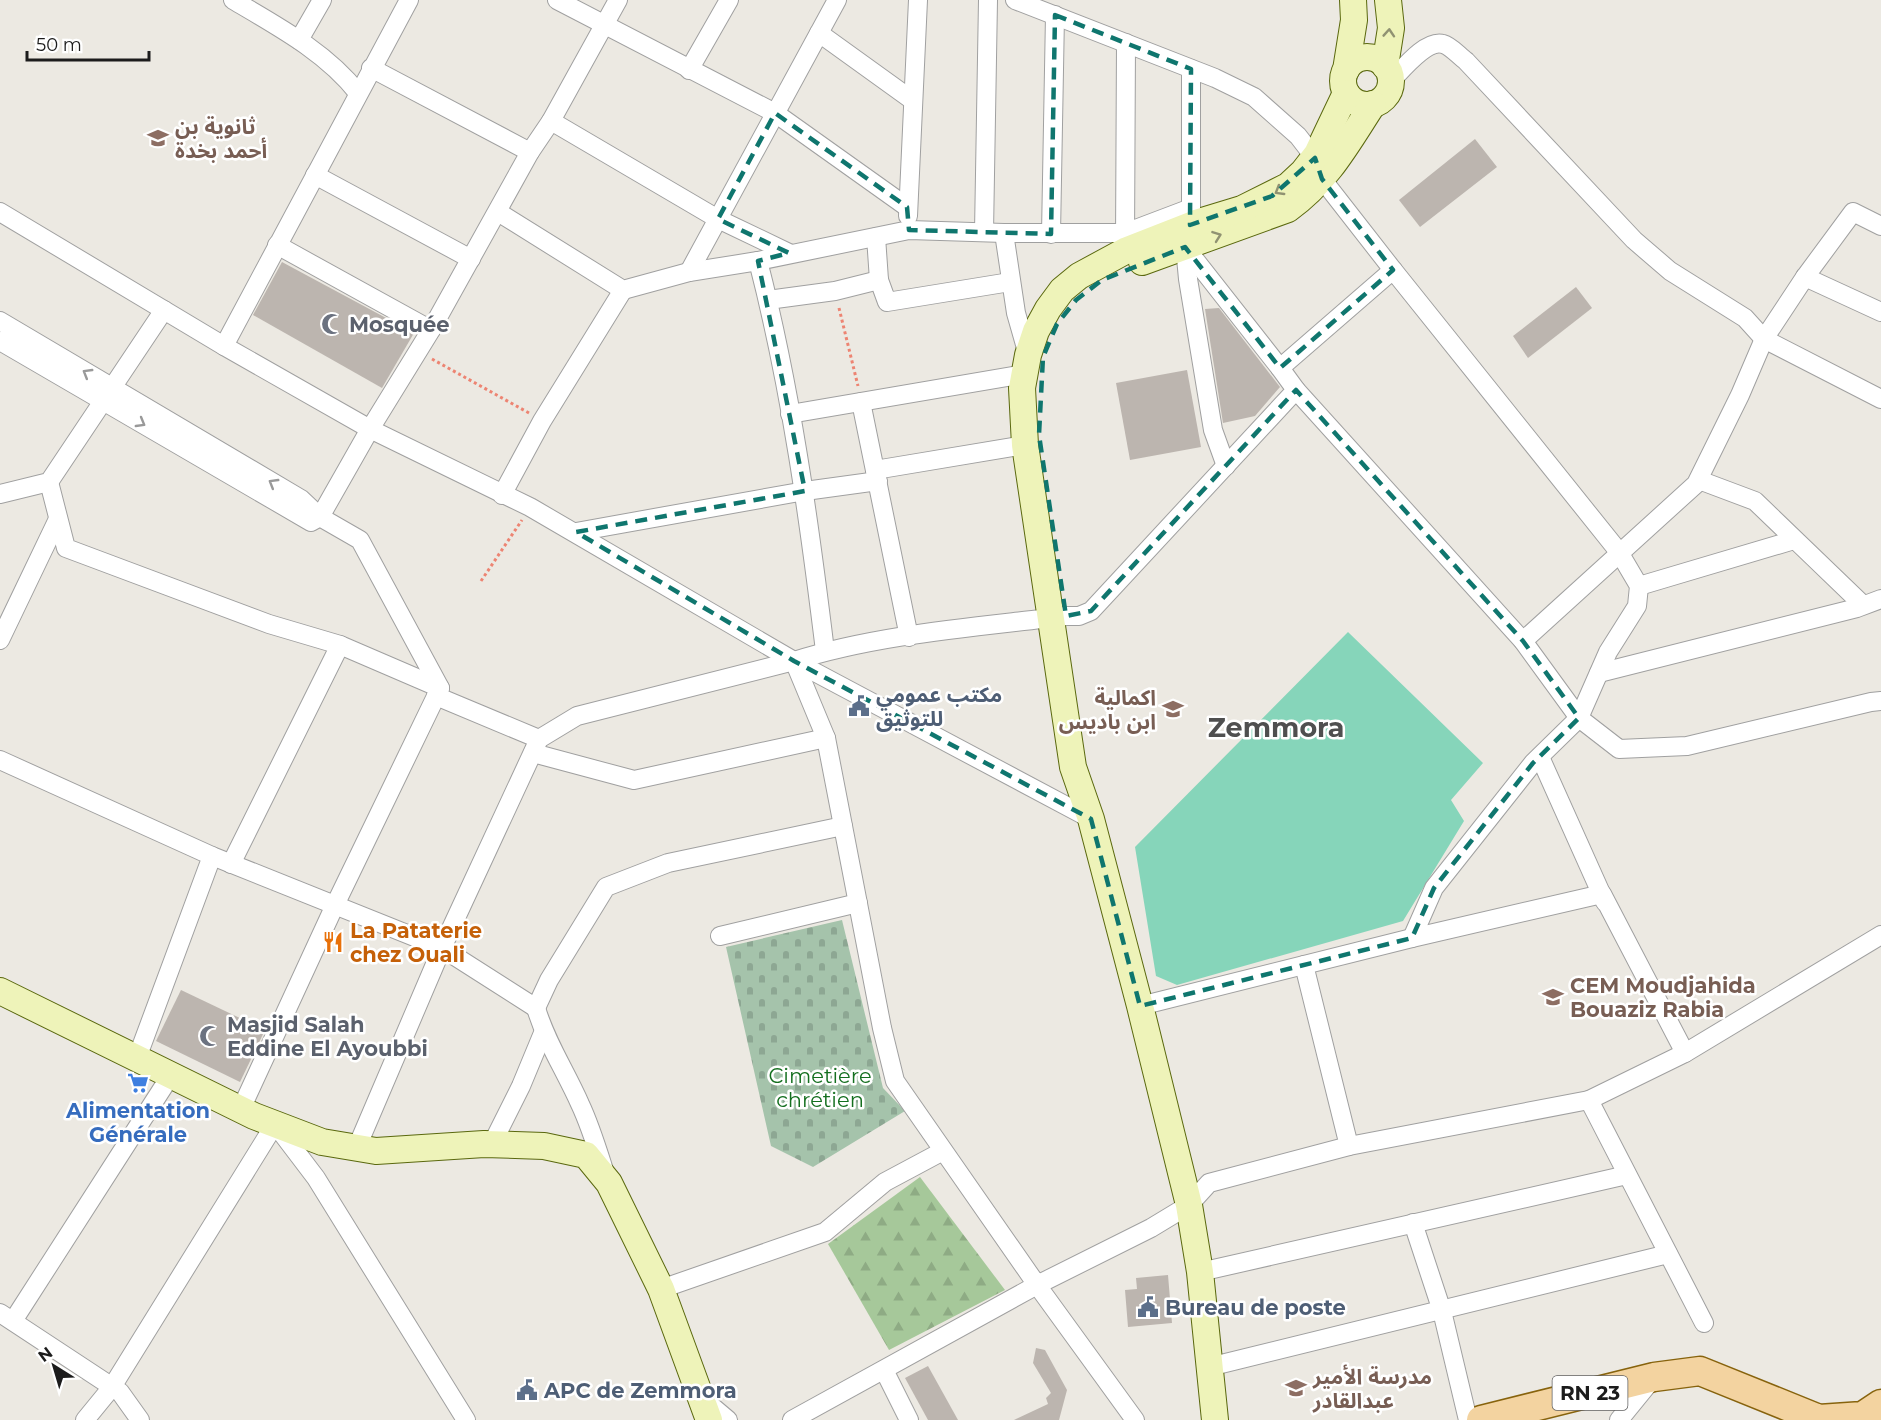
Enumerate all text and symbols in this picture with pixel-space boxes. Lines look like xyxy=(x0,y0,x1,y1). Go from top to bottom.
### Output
scale bar xyxy=(27,24,148,62)
one-way arrow xyxy=(1383,28,1396,37)
text: 50 m xyxy=(36,34,82,56)
place label: ثانوية بن أحمد بخدة xyxy=(175,114,267,163)
school or university icon: ثانوية بن أحمد بخدة xyxy=(146,126,170,150)
one-way arrow xyxy=(1275,184,1285,196)
one-way arrow xyxy=(1211,231,1222,243)
mosque icon: Mosquée xyxy=(320,312,344,336)
place label: Mosquée xyxy=(349,312,449,337)
one-way arrow xyxy=(83,369,93,380)
one-way arrow xyxy=(135,416,145,428)
one-way arrow xyxy=(269,478,279,490)
place label: مكتب عمومي للتوثيق xyxy=(876,682,1002,732)
place label: اكمالية ابن باديس xyxy=(1059,685,1156,734)
public building icon: مكتب عمومي للتوثيق xyxy=(847,694,871,718)
school or university icon: اكمالية ابن باديس xyxy=(1161,697,1185,721)
district label: Zemmora xyxy=(1208,711,1344,744)
place label: La Pataterie chez Ouali xyxy=(350,918,482,967)
restaurant icon: La Pataterie chez Ouali xyxy=(321,930,345,954)
place label: CEM Moudjahida Bouaziz Rabia xyxy=(1570,973,1756,1022)
school or university icon: CEM Moudjahida Bouaziz Rabia xyxy=(1541,985,1565,1009)
place label: Masjid Salah Eddine El Ayoubbi xyxy=(227,1012,428,1061)
mosque icon: Masjid Salah Eddine El Ayoubbi xyxy=(198,1024,222,1048)
park label: Cimetière chrétien xyxy=(768,1063,872,1112)
supermarket icon: Alimentation Générale xyxy=(126,1071,150,1095)
place label: Alimentation Générale xyxy=(65,1098,210,1147)
public building icon: Bureau de poste xyxy=(1136,1295,1160,1319)
place label: Bureau de poste xyxy=(1165,1295,1346,1320)
north arrow xyxy=(24,1336,84,1396)
text: N xyxy=(34,1343,56,1366)
place label: مدرسة الأمير عبدالقادر xyxy=(1312,1364,1432,1413)
school or university icon: مدرسة الأمير عبدالقادر xyxy=(1284,1376,1308,1400)
road number: RN 23 xyxy=(1552,1376,1628,1410)
public building icon: APC de Zemmora xyxy=(515,1378,539,1402)
place label: APC de Zemmora xyxy=(543,1378,737,1403)

